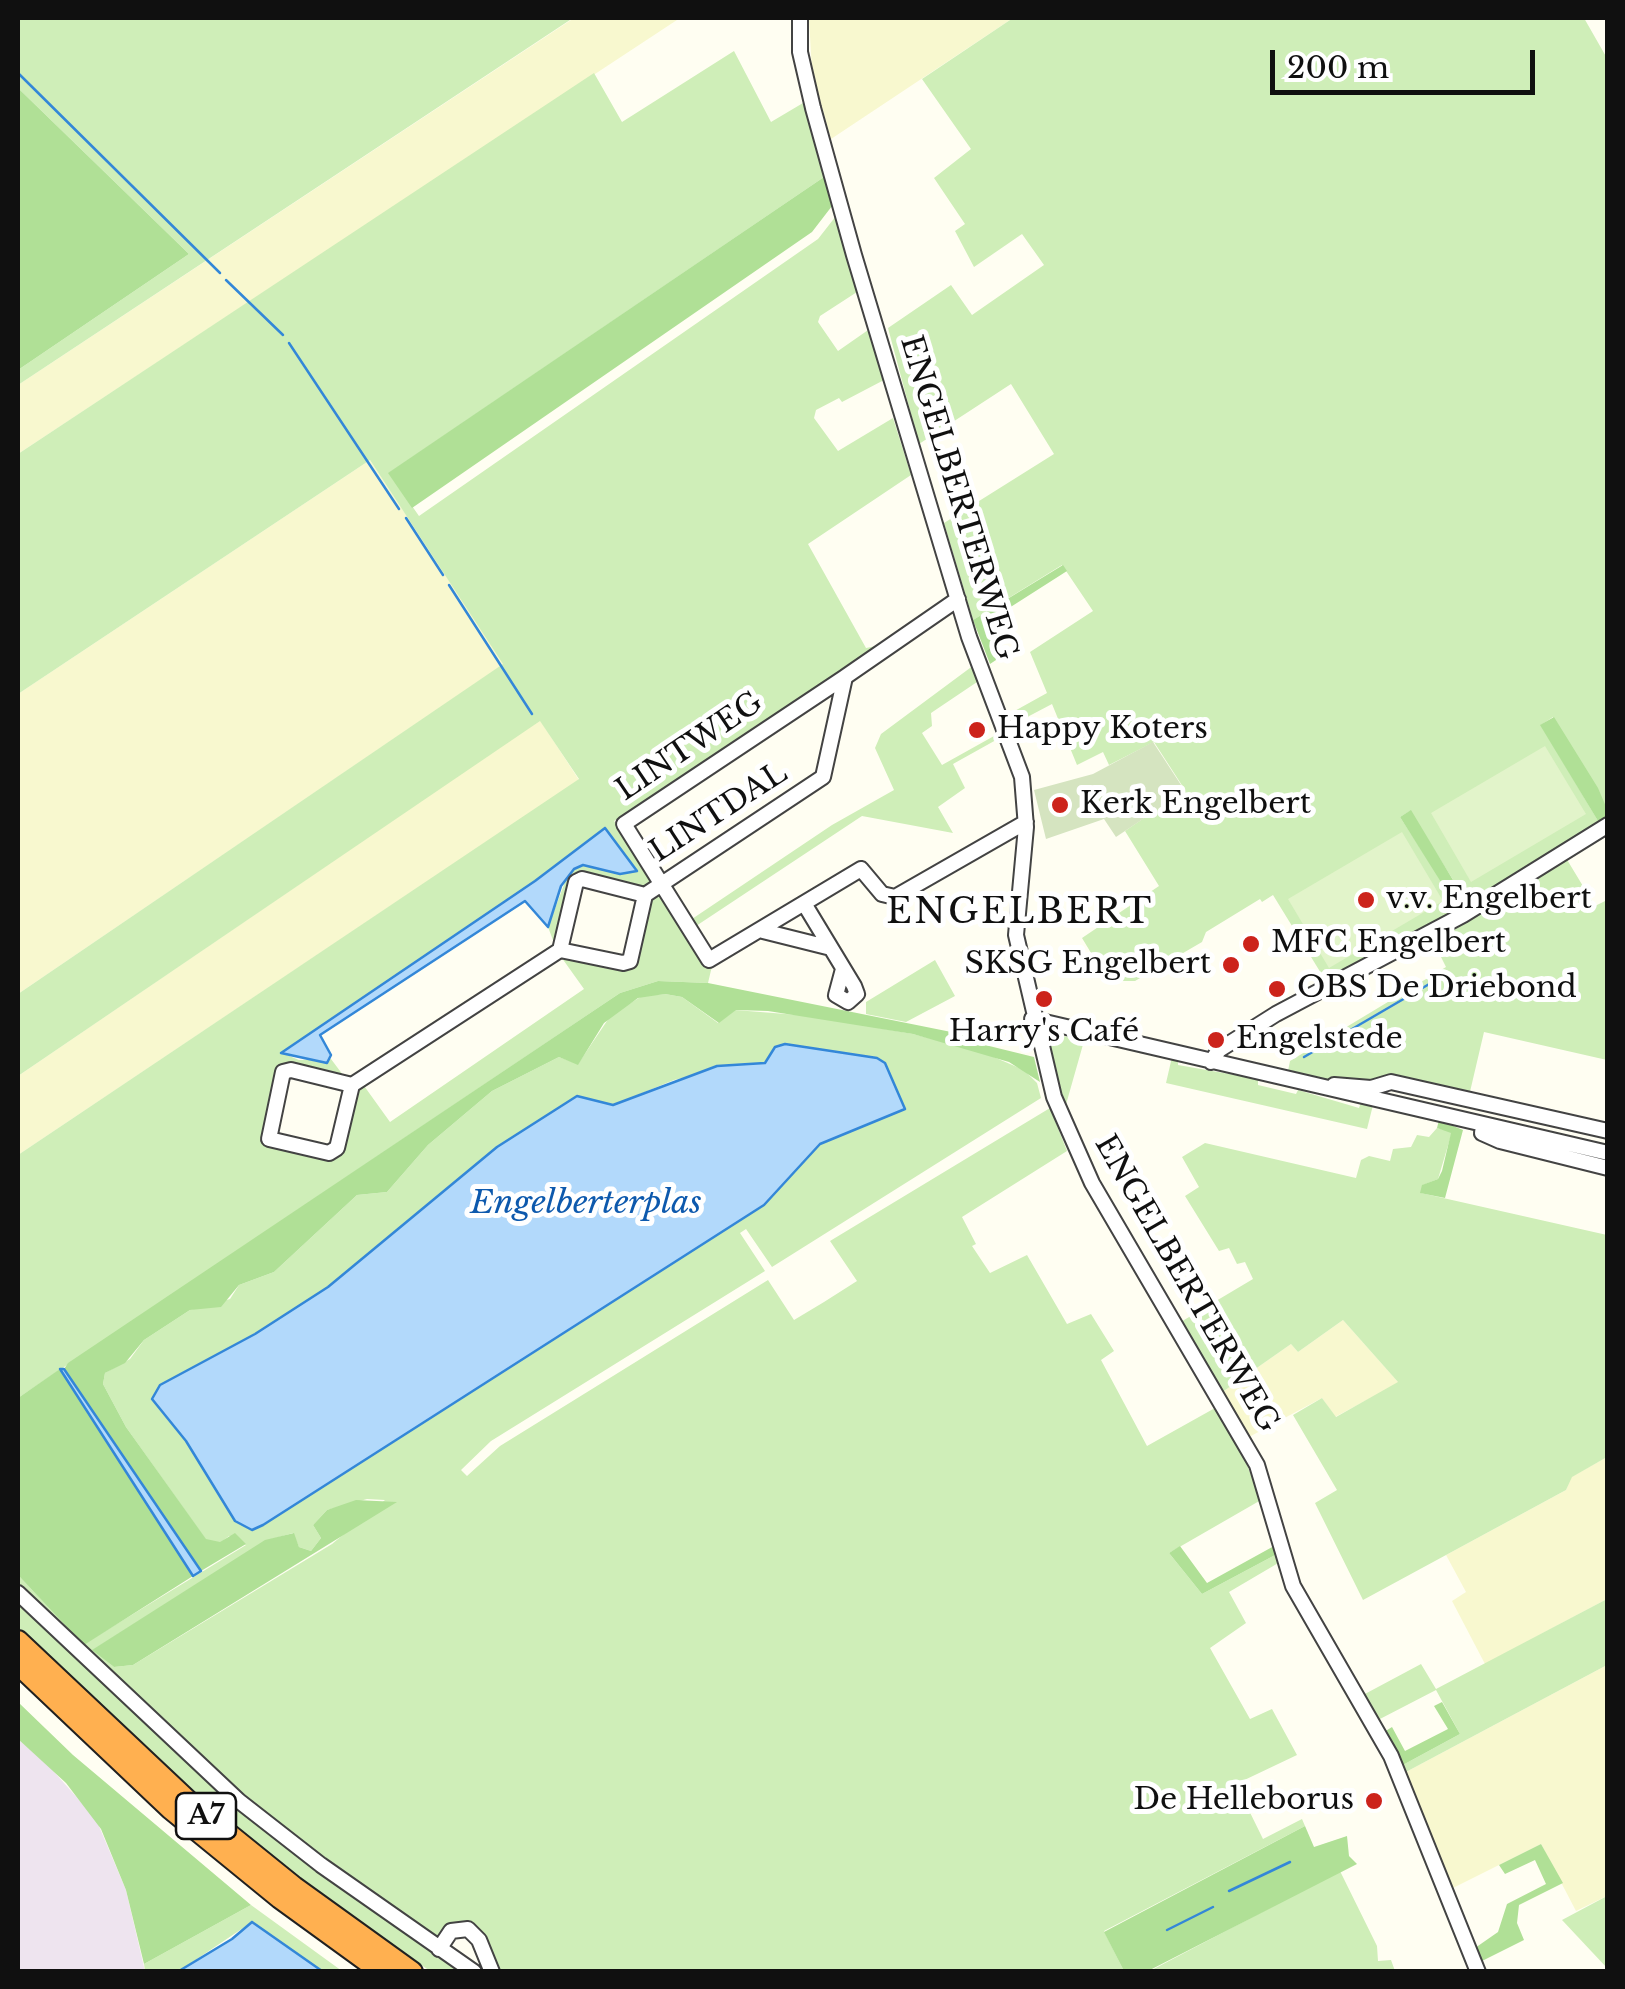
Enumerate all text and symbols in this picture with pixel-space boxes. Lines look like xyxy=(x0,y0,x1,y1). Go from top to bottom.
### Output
scale bar xyxy=(1275,30,1540,92)
text: 200 m xyxy=(1287,49,1389,86)
street label: ENGELBERTERWEG xyxy=(892,332,1024,664)
street label: LINTWEG xyxy=(610,685,770,809)
place label: Happy Koters xyxy=(997,712,1208,748)
marker: Happy Koters xyxy=(966,719,988,741)
street label: LINTDAL xyxy=(644,755,794,871)
place label: Kerk Engelbert xyxy=(1080,787,1311,823)
marker: Kerk Engelbert xyxy=(1049,794,1071,816)
place label: v.v. Engelbert xyxy=(1386,882,1592,918)
marker: v.v. Engelbert xyxy=(1355,889,1377,911)
district label: ENGELBERT xyxy=(886,892,1154,934)
place label: MFC Engelbert xyxy=(1271,926,1506,962)
marker: MFC Engelbert xyxy=(1240,933,1262,955)
place label: SKSG Engelbert xyxy=(965,947,1211,983)
marker: SKSG Engelbert xyxy=(1220,954,1242,976)
place label: OBS De Driebond xyxy=(1297,971,1577,1007)
marker: OBS De Driebond xyxy=(1266,978,1288,1000)
marker: Harry's Café xyxy=(1033,988,1055,1010)
place label: Harry's Café xyxy=(949,1015,1139,1051)
place label: Engelstede xyxy=(1236,1022,1403,1058)
marker: Engelstede xyxy=(1205,1029,1227,1051)
street label: ENGELBERTERWEG xyxy=(1086,1129,1286,1439)
water label: Engelberterplas xyxy=(470,1185,702,1223)
place label: De Helleborus xyxy=(1134,1783,1354,1819)
marker: De Helleborus xyxy=(1363,1790,1385,1812)
road number: A7 xyxy=(176,1793,236,1839)

